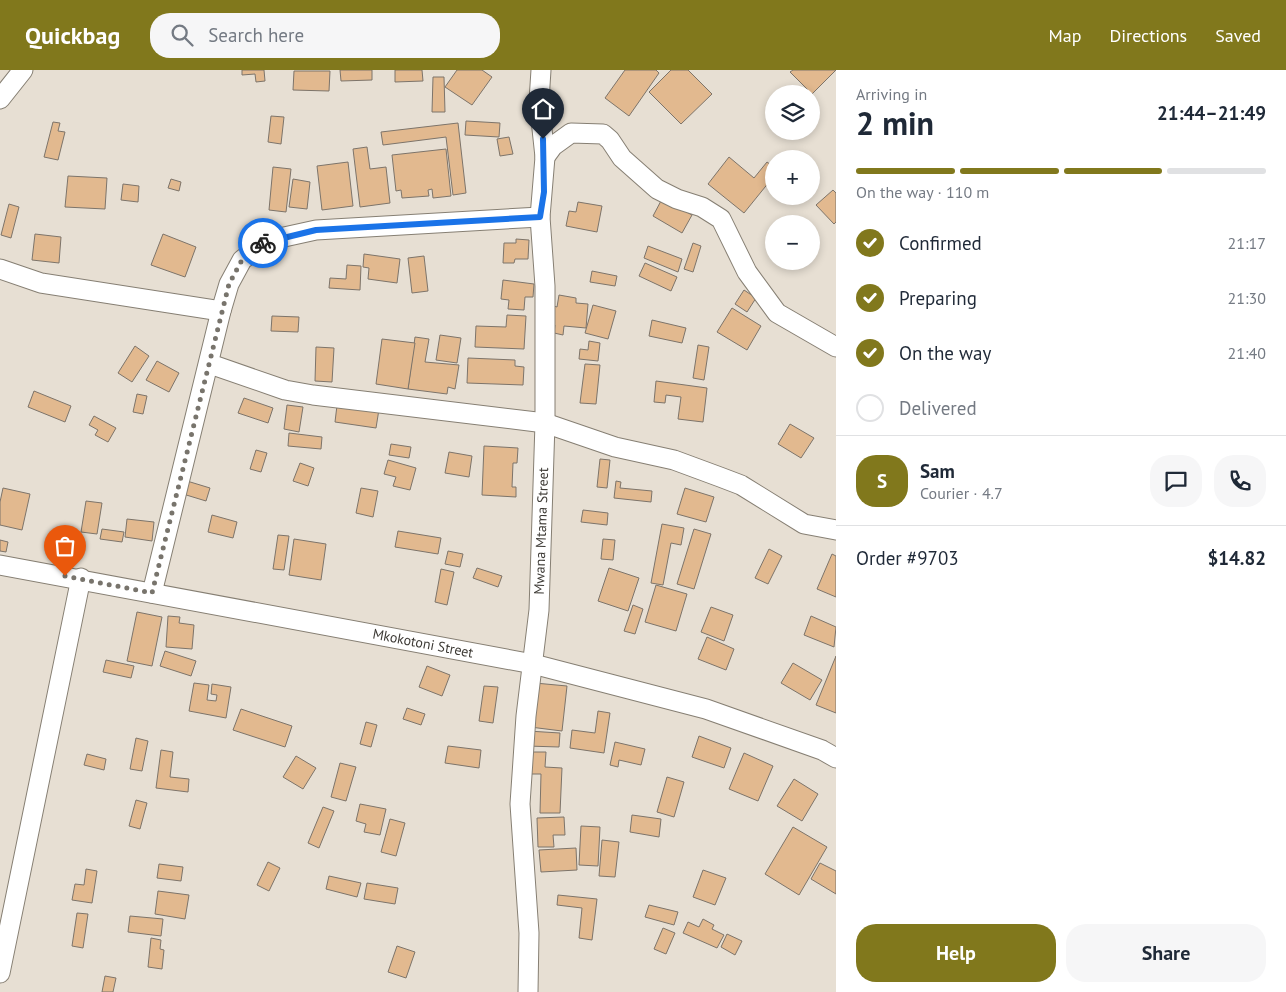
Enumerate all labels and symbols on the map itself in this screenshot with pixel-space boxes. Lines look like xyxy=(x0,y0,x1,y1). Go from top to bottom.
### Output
pin xyxy=(522,88,564,139)
courier xyxy=(238,218,288,268)
street label: Mwana Mtama Street xyxy=(530,467,552,595)
pin xyxy=(44,525,86,576)
street label: Mkokotoni Street xyxy=(371,624,475,662)

